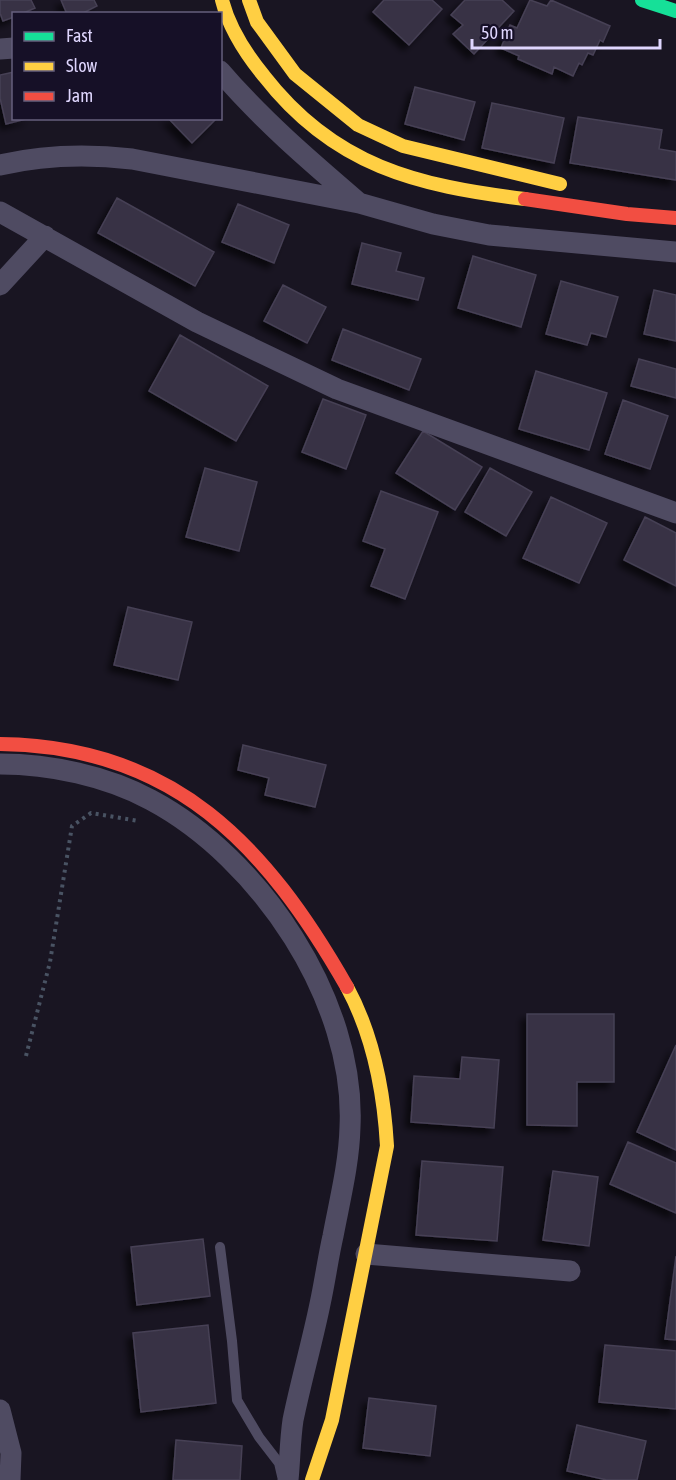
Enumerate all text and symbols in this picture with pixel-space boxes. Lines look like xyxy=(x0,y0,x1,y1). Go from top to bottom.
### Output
legend xyxy=(12,12,222,120)
scale bar xyxy=(472,12,660,50)
text: 50 m xyxy=(481,22,513,43)
text: Fast xyxy=(66,25,93,46)
text: Slow xyxy=(66,55,97,76)
text: Jam xyxy=(66,85,93,106)

